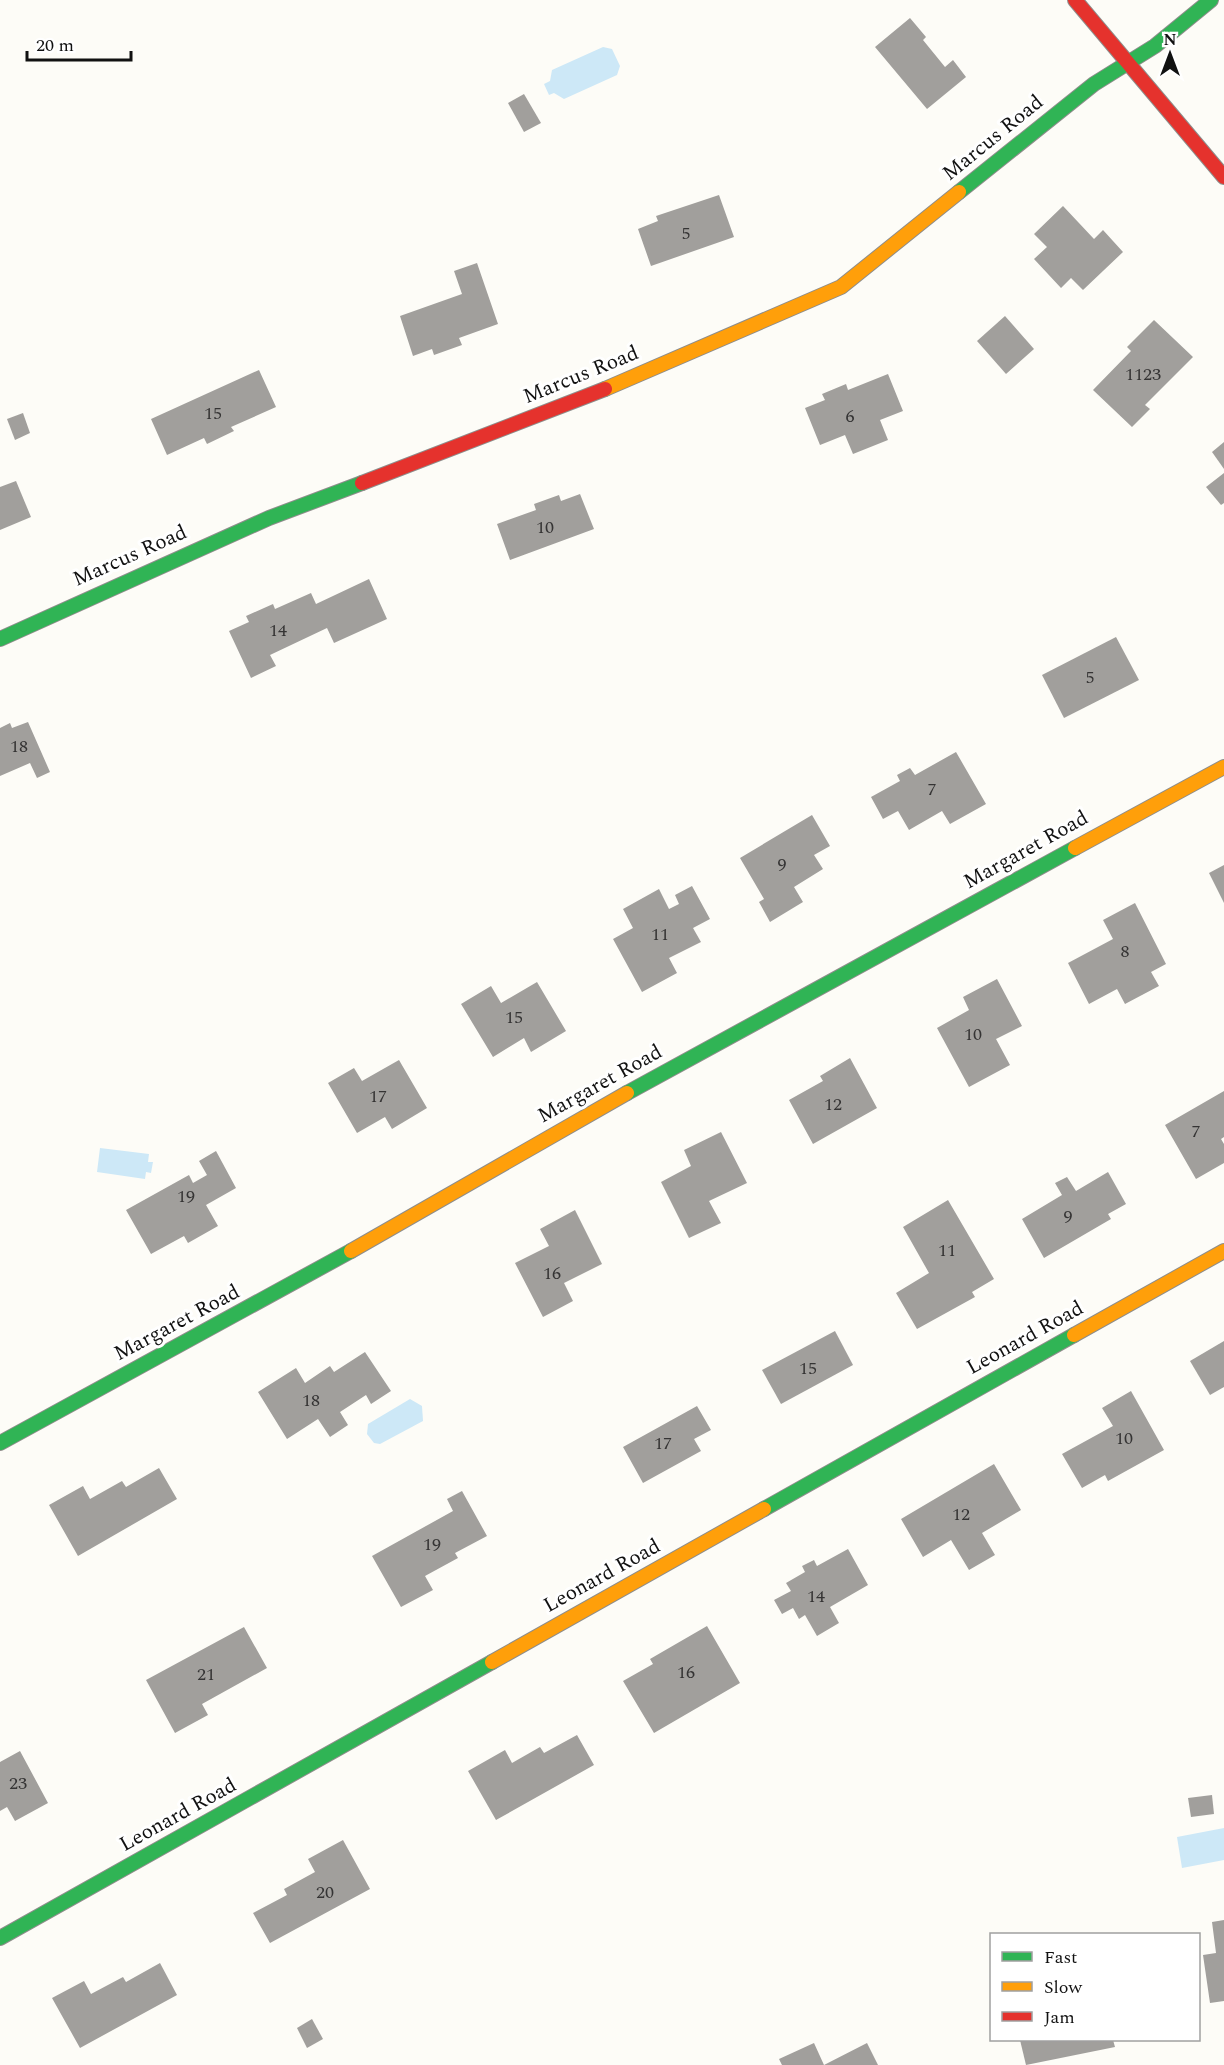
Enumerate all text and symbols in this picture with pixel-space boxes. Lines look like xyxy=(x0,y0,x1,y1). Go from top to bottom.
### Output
scale bar xyxy=(27,24,130,62)
north arrow xyxy=(1140,24,1200,84)
text: N xyxy=(1163,28,1177,52)
text: 20 m xyxy=(36,32,74,59)
street label: Marcus Road xyxy=(935,87,1051,189)
house number: 5 xyxy=(682,220,691,247)
street label: Marcus Road xyxy=(518,337,644,413)
house number: 1123 xyxy=(1125,361,1161,388)
house number: 15 xyxy=(204,400,222,427)
house number: 6 xyxy=(846,403,855,430)
house number: 10 xyxy=(536,514,554,541)
street label: Marcus Road xyxy=(68,517,192,595)
house number: 14 xyxy=(269,617,287,644)
house number: 5 xyxy=(1086,664,1095,691)
house number: 18 xyxy=(10,733,28,760)
house number: 7 xyxy=(928,776,937,803)
street label: Margaret Road xyxy=(958,802,1094,898)
house number: 9 xyxy=(778,851,787,878)
house number: 11 xyxy=(651,921,669,948)
house number: 8 xyxy=(1121,938,1130,965)
house number: 15 xyxy=(505,1004,523,1031)
house number: 10 xyxy=(964,1021,982,1048)
street label: Margaret Road xyxy=(532,1036,668,1132)
house number: 17 xyxy=(369,1083,387,1110)
house number: 12 xyxy=(824,1091,842,1118)
house number: 7 xyxy=(1192,1118,1201,1145)
house number: 19 xyxy=(177,1183,195,1210)
house number: 9 xyxy=(1064,1203,1073,1230)
house number: 11 xyxy=(938,1237,956,1264)
house number: 16 xyxy=(543,1260,561,1287)
street label: Margaret Road xyxy=(108,1276,246,1370)
street label: Leonard Road xyxy=(960,1293,1090,1383)
house number: 15 xyxy=(799,1355,817,1382)
house number: 18 xyxy=(302,1387,320,1414)
house number: 10 xyxy=(1115,1425,1133,1452)
house number: 17 xyxy=(654,1430,672,1457)
house number: 12 xyxy=(952,1501,970,1528)
house number: 19 xyxy=(423,1531,441,1558)
street label: Leonard Road xyxy=(537,1531,667,1621)
house number: 14 xyxy=(807,1583,825,1610)
house number: 16 xyxy=(677,1659,695,1686)
house number: 21 xyxy=(197,1661,215,1688)
house number: 23 xyxy=(9,1770,27,1797)
street label: Leonard Road xyxy=(113,1770,243,1860)
house number: 20 xyxy=(316,1879,334,1906)
legend xyxy=(990,1933,1200,2041)
text: Fast xyxy=(1044,1944,1077,1971)
text: Slow xyxy=(1044,1974,1083,2001)
text: Jam xyxy=(1044,2004,1075,2031)

